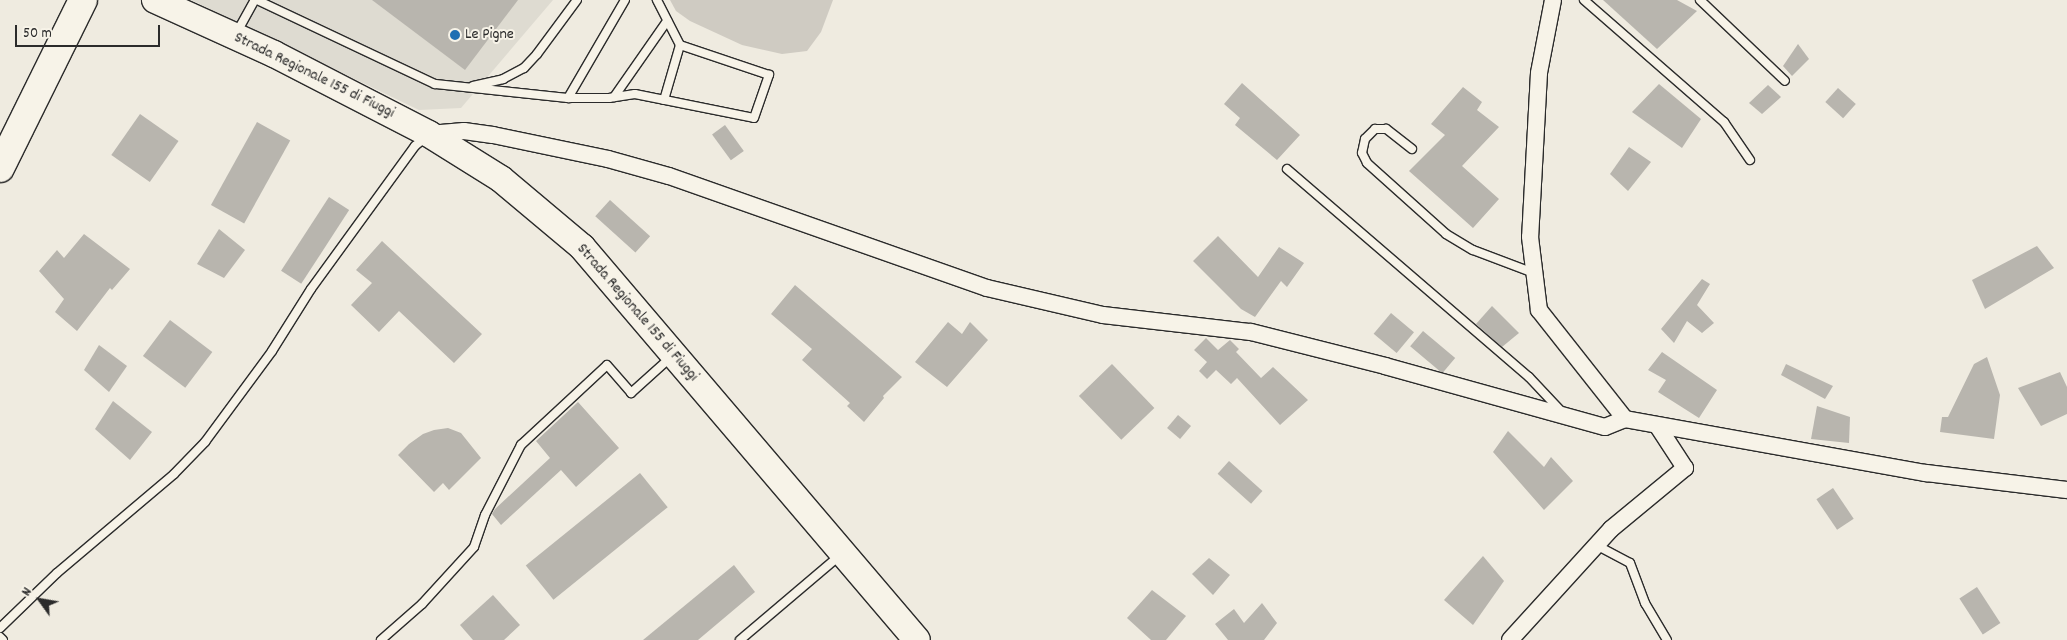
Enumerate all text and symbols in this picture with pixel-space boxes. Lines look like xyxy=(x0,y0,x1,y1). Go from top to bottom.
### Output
scale bar xyxy=(18,15,162,47)
text: 50 m xyxy=(23,23,52,45)
place label: Le Pigne xyxy=(465,25,514,45)
street label: Strada Regionale 155 di Fiuggi xyxy=(231,29,397,123)
marker: Le Pigne xyxy=(449,29,461,41)
street label: Strada Regionale 155 di Fiuggi xyxy=(572,240,702,386)
north arrow xyxy=(15,575,65,625)
text: N xyxy=(17,584,38,600)

